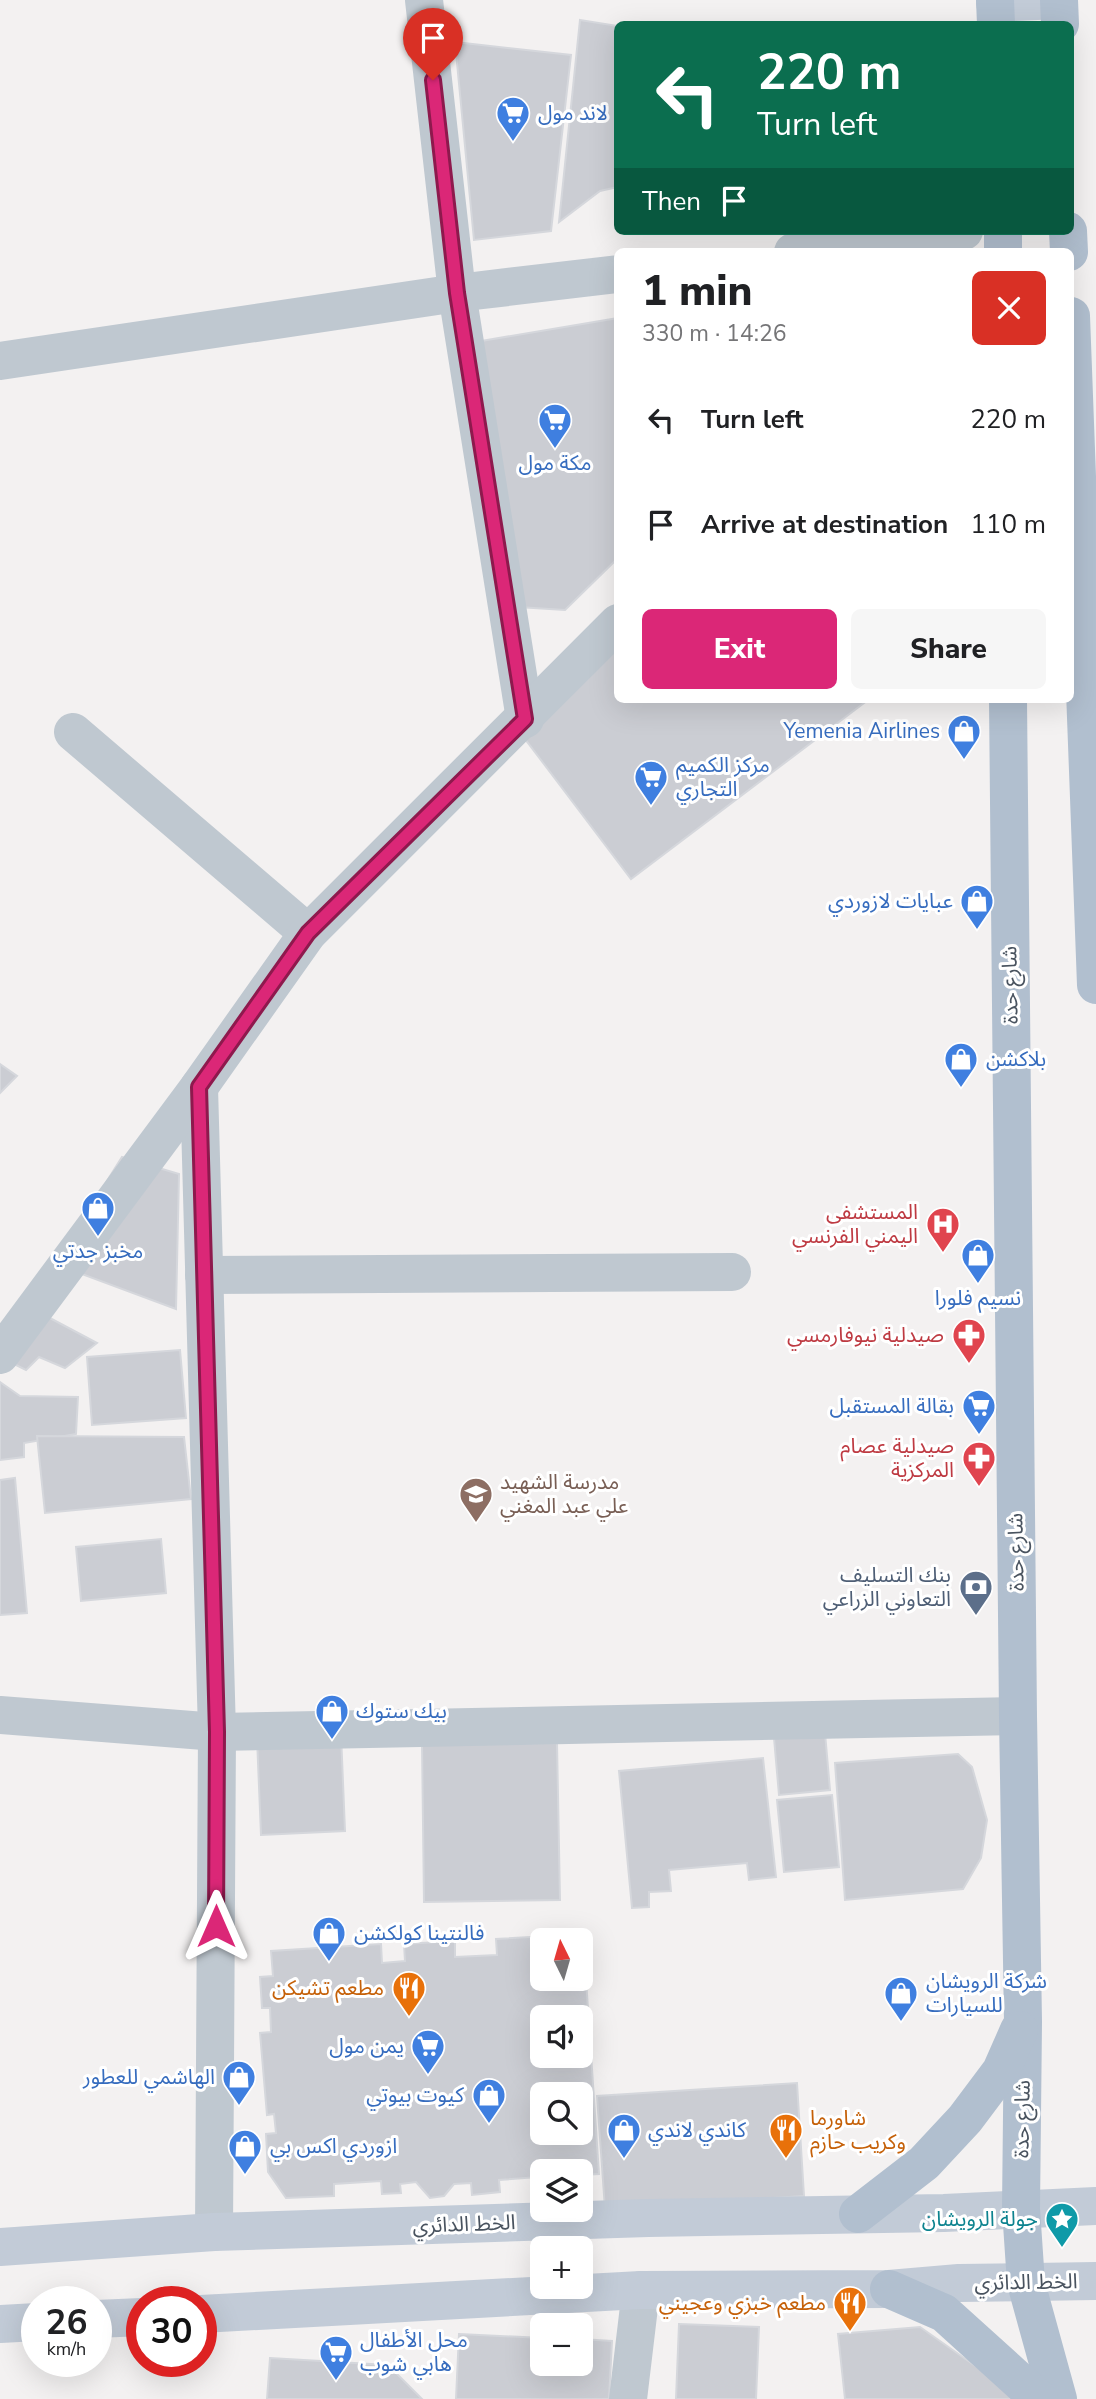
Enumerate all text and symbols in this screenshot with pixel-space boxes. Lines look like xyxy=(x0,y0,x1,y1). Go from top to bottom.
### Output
pin xyxy=(403,8,463,80)
icon: arrive xyxy=(414,19,452,57)
text: 220 m xyxy=(757,39,901,106)
icon: left xyxy=(642,49,733,140)
supermarket icon: لاند مول xyxy=(494,94,532,143)
place label: لاند مول xyxy=(538,99,608,127)
text: Turn left xyxy=(757,103,877,146)
icon: arrive xyxy=(715,182,753,220)
text: Then xyxy=(642,184,701,219)
text: 1 min xyxy=(642,263,752,320)
button: close xyxy=(972,271,1046,345)
text: 330 m · 14:26 xyxy=(642,318,787,349)
supermarket icon: مكة مول xyxy=(536,401,574,450)
icon: left xyxy=(642,401,680,439)
text: Turn left xyxy=(701,402,804,437)
text: 220 m xyxy=(970,402,1046,437)
place label: مكة مول xyxy=(519,449,591,477)
icon: arrive xyxy=(642,506,680,544)
text: Arrive at destination xyxy=(701,507,948,542)
text: 110 m xyxy=(970,507,1046,542)
button: Exit xyxy=(642,609,837,689)
button: Share xyxy=(851,609,1046,689)
shop icon: Yemenia Airlines xyxy=(945,712,983,761)
place label: Yemenia Airlines xyxy=(783,717,940,745)
place label: مركز الكميم التجاري xyxy=(676,751,770,805)
supermarket icon: مركز الكميم التجاري xyxy=(632,758,670,807)
shop icon: عبايات لازوردي xyxy=(958,882,996,931)
place label: عبايات لازوردي xyxy=(828,887,953,917)
street label: شارع حدة xyxy=(995,946,1026,1024)
shop icon: بلاكشن xyxy=(942,1040,980,1089)
place label: بلاكشن xyxy=(986,1045,1046,1073)
shop icon: مخبز جدتي xyxy=(79,1189,117,1238)
place label: المستشفى اليمني الفرنسي xyxy=(792,1198,918,1252)
hospital icon: المستشفى اليمني الفرنسي xyxy=(924,1205,962,1254)
shop icon: نسيم فلورا xyxy=(959,1236,997,1285)
place label: مخبز جدتي xyxy=(53,1237,143,1267)
place label: نسيم فلورا xyxy=(935,1284,1021,1313)
pharmacy icon: صيدلية نيوفارمسي xyxy=(950,1316,988,1365)
place label: صيدلية نيوفارمسي xyxy=(787,1321,944,1351)
supermarket icon: بقالة المستقبل xyxy=(960,1387,998,1436)
place label: بقالة المستقبل xyxy=(830,1392,954,1420)
place label: صيدلية عصام المركزية xyxy=(840,1432,954,1484)
pharmacy icon: صيدلية عصام المركزية xyxy=(960,1439,998,1488)
place label: مدرسة الشهيد علي عبد المغني xyxy=(500,1468,628,1522)
school or university icon: مدرسة الشهيد علي عبد المغني xyxy=(457,1475,495,1524)
street label: شارع حدة xyxy=(1001,1513,1032,1591)
place label: بنك التسليف التعاوني الزراعي xyxy=(823,1561,951,1615)
bank icon: بنك التسليف التعاوني الزراعي xyxy=(957,1568,995,1617)
shop icon: بيك ستوك xyxy=(313,1692,351,1741)
place label: بيك ستوك xyxy=(356,1697,447,1725)
position arrow xyxy=(179,1889,253,1963)
shop icon: فالنتينا كولكشن xyxy=(310,1914,348,1963)
place label: فالنتينا كولكشن xyxy=(354,1919,484,1947)
north arrow xyxy=(530,1928,593,1992)
map controls xyxy=(530,1928,593,2376)
place label: شركة الرويشان للسيارات xyxy=(926,1967,1047,2019)
restaurant icon: مطعم تشيكن xyxy=(390,1969,428,2018)
place label: مطعم تشيكن xyxy=(272,1974,384,2003)
shop icon: شركة الرويشان للسيارات xyxy=(882,1974,920,2023)
button: sound xyxy=(530,2005,593,2068)
supermarket icon: يمن مول xyxy=(409,2027,447,2076)
place label: يمن مول xyxy=(329,2032,404,2060)
shop icon: الهاشمي للعطور xyxy=(220,2058,258,2107)
place label: الهاشمي للعطور xyxy=(82,2063,215,2093)
shop icon: كيوت بيوتي xyxy=(470,2076,508,2125)
street label: شارع حدة xyxy=(1007,2080,1038,2158)
place label: كيوت بيوتي xyxy=(366,2081,464,2111)
button: search xyxy=(530,2082,593,2145)
place label: شاورما وكريب حازم xyxy=(810,2104,906,2158)
shop icon: كاندي لاندي xyxy=(605,2111,643,2160)
restaurant icon: شاورما وكريب حازم xyxy=(767,2111,805,2160)
place label: كاندي لاندي xyxy=(648,2116,746,2146)
shop icon: ازوردي اكس بي xyxy=(226,2127,264,2176)
place label: ازوردي اكس بي xyxy=(270,2132,397,2162)
button: layers xyxy=(530,2159,593,2222)
place icon: جولة الرويشان xyxy=(1043,2200,1081,2249)
place label: جولة الرويشان xyxy=(922,2205,1038,2233)
street label: الخط الدائري xyxy=(412,2208,516,2242)
button: + xyxy=(530,2236,593,2299)
street label: الخط الدائري xyxy=(974,2267,1078,2299)
restaurant icon: مطعم خبزي وعجيني xyxy=(831,2284,869,2333)
speed limit sign: 30 xyxy=(126,2286,217,2377)
place label: مطعم خبزي وعجيني xyxy=(659,2289,826,2319)
text: 26 xyxy=(45,2299,88,2346)
button: − xyxy=(530,2313,593,2376)
place label: محل الأطفال هابي شوب xyxy=(360,2326,468,2380)
supermarket icon: محل الأطفال هابي شوب xyxy=(317,2333,355,2382)
text: km/h xyxy=(47,2337,86,2361)

